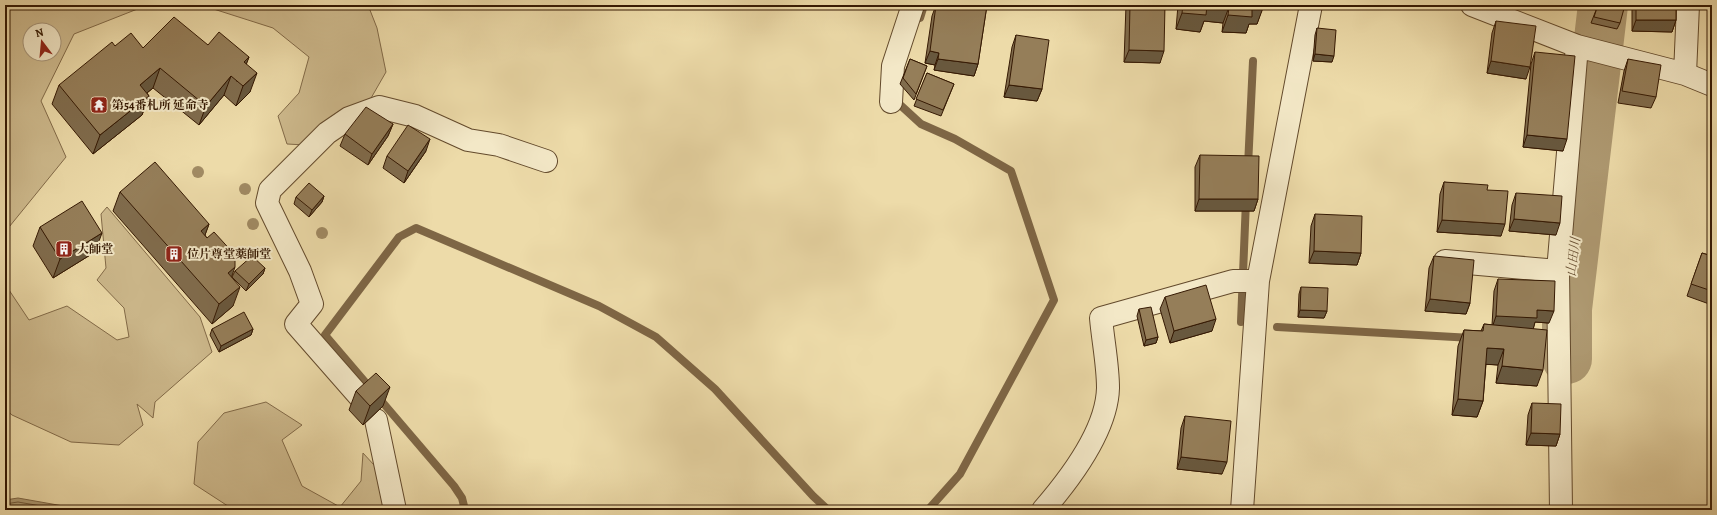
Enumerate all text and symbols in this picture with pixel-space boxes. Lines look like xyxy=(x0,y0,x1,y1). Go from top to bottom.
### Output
north arrow xyxy=(22,22,62,62)
text: N xyxy=(33,25,45,41)
temple icon: 第54番札所 延命寺 xyxy=(89,95,109,115)
place label: 第54番札所 延命寺 xyxy=(112,97,209,113)
water label: 山田川 xyxy=(1562,235,1584,277)
building icon: 大師堂 xyxy=(54,239,74,259)
place label: 大師堂 xyxy=(77,241,113,257)
building icon: 位片尊堂薬師堂 xyxy=(164,244,184,264)
place label: 位片尊堂薬師堂 xyxy=(187,246,271,262)

